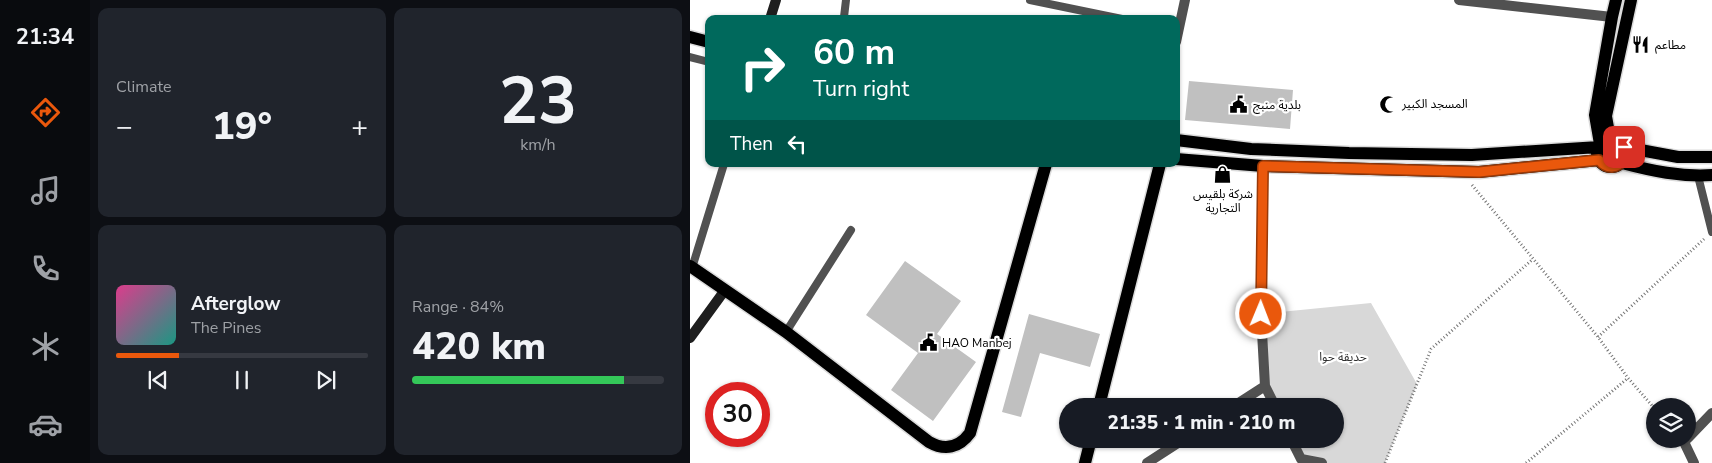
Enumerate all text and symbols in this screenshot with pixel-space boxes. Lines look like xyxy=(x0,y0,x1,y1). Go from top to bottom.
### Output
text: 21:34 xyxy=(16,22,74,52)
text: 60 m xyxy=(813,29,895,76)
icon: right xyxy=(730,35,795,100)
restaurant icon: مطاعم xyxy=(1631,35,1651,55)
place label: مطاعم xyxy=(1655,37,1686,54)
text: 23 xyxy=(499,57,577,146)
text: Turn right xyxy=(813,74,909,104)
text: Climate xyxy=(116,76,171,98)
mosque icon: المسجد الكبير xyxy=(1378,94,1398,114)
icon: directions xyxy=(28,95,63,130)
public building icon: بلدية منبج xyxy=(1229,95,1249,115)
place label: المسجد الكبير xyxy=(1401,96,1468,112)
place label: بلدية منبج xyxy=(1253,97,1301,114)
text: 19° xyxy=(212,101,272,152)
text: − xyxy=(116,108,133,146)
text: + xyxy=(351,108,368,146)
pin xyxy=(1603,126,1645,168)
icon: left xyxy=(783,130,811,158)
text: Then xyxy=(730,131,773,157)
icon: arrive xyxy=(1610,133,1638,161)
text: km/h xyxy=(520,134,556,156)
shop icon: شركة بلقيس التجارية xyxy=(1213,165,1233,185)
icon: music xyxy=(28,173,63,208)
place label: شركة بلقيس التجارية xyxy=(1193,186,1253,216)
icon: phone xyxy=(28,251,63,286)
position arrow xyxy=(1234,287,1286,339)
text: Afterglow xyxy=(191,291,281,317)
text: Range · 84% xyxy=(412,296,504,318)
text: The Pines xyxy=(191,317,261,339)
text: 420 km xyxy=(412,321,546,372)
icon: climate xyxy=(28,329,63,364)
public building icon: HAO Manbej xyxy=(918,333,938,353)
place label: HAO Manbej xyxy=(942,335,1012,351)
park label: حديقة حوا xyxy=(1319,349,1367,365)
icon: previous xyxy=(144,366,172,394)
icon: pause xyxy=(228,366,256,394)
icon: next xyxy=(312,366,340,394)
speed limit sign: 30 xyxy=(705,382,770,447)
map controls xyxy=(1646,398,1696,448)
button: layers xyxy=(1646,398,1696,448)
icon: car xyxy=(28,407,63,442)
text: 21:35 · 1 min · 210 m xyxy=(1108,410,1295,436)

